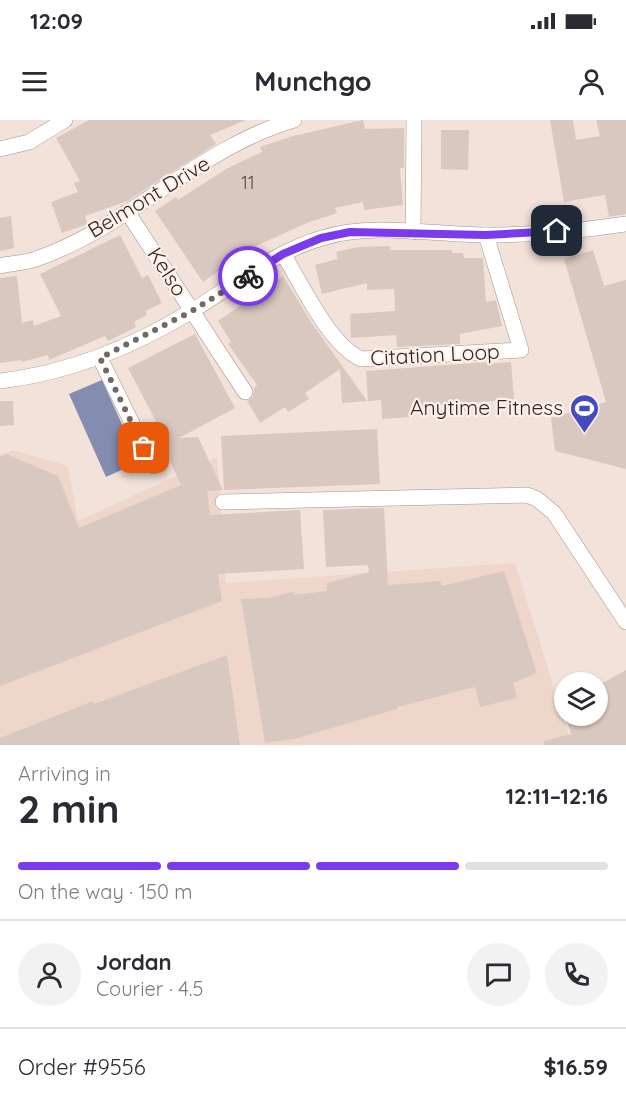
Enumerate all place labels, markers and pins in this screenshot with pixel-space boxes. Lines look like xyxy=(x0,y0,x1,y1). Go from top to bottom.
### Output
pin xyxy=(531,205,582,256)
sports icon: Anytime Fitness xyxy=(568,392,600,434)
place label: Anytime Fitness xyxy=(410,394,563,420)
pin xyxy=(118,422,169,473)

